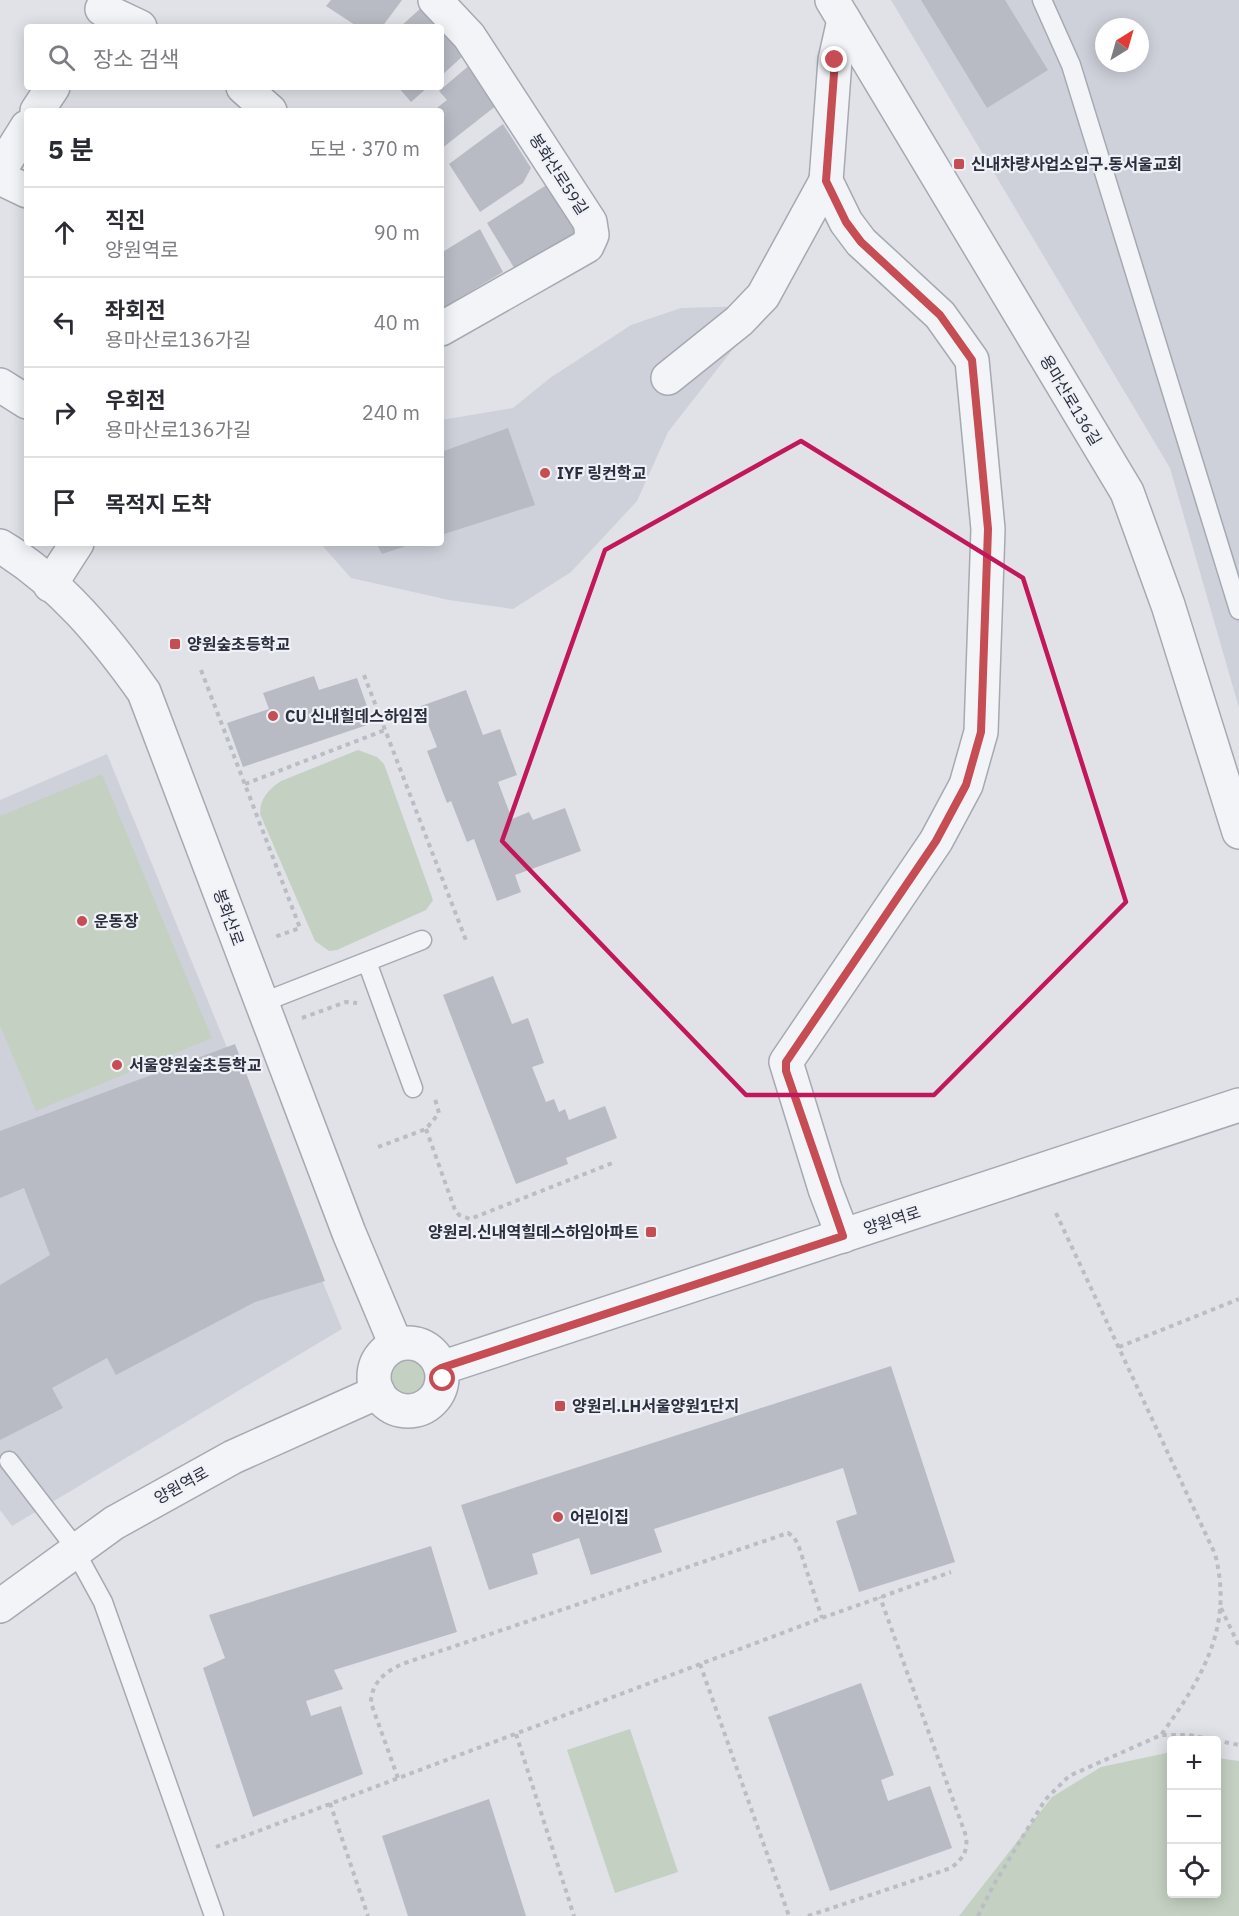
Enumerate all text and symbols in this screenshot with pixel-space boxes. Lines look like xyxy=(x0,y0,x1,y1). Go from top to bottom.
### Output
north arrow xyxy=(1095,18,1149,72)
search box xyxy=(24,24,444,90)
icon: search xyxy=(45,41,78,74)
text: 장소 검색 xyxy=(93,44,179,73)
route end xyxy=(821,46,847,72)
street label: 봉화산로59길 xyxy=(525,130,593,218)
text: 5 분 xyxy=(48,132,94,166)
text: 도보 · 370 m xyxy=(309,135,420,162)
place label: 신내차량사업소입구.동서울교회 xyxy=(971,154,1182,174)
marker: 신내차량사업소입구.동서울교회 xyxy=(952,157,966,171)
text: 직진 xyxy=(105,205,145,234)
icon: ahead xyxy=(48,216,81,249)
text: 90 m xyxy=(374,219,420,246)
text: 양원역로 xyxy=(105,236,179,263)
text: 좌회전 xyxy=(105,295,166,324)
icon: left xyxy=(48,306,81,339)
text: 40 m xyxy=(374,309,420,336)
text: 용마산로136가길 xyxy=(105,326,251,353)
street label: 용마산로136길 xyxy=(1036,351,1106,449)
text: 우회전 xyxy=(105,385,166,414)
icon: right xyxy=(48,396,81,429)
text: 240 m xyxy=(362,399,420,426)
text: 용마산로136가길 xyxy=(105,416,251,443)
place label: IYF 링컨학교 xyxy=(557,463,647,483)
marker: IYF 링컨학교 xyxy=(538,466,552,480)
icon: arrive xyxy=(48,486,81,519)
text: 목적지 도착 xyxy=(105,489,211,518)
place label: 양원숲초등학교 xyxy=(187,634,290,654)
marker: 양원숲초등학교 xyxy=(168,637,182,651)
place label: CU 신내힐데스하임점 xyxy=(285,706,428,726)
marker: CU 신내힐데스하임점 xyxy=(266,709,280,723)
street label: 봉화산로 xyxy=(210,886,249,948)
place label: 운동장 xyxy=(94,911,138,931)
marker: 운동장 xyxy=(75,914,89,928)
place label: 서울양원숲초등학교 xyxy=(129,1055,262,1075)
marker: 서울양원숲초등학교 xyxy=(110,1058,124,1072)
street label: 양원역로 xyxy=(861,1201,923,1239)
place label: 양원리.신내역힐데스하임아파트 xyxy=(428,1222,639,1242)
marker: 양원리.신내역힐데스하임아파트 xyxy=(644,1225,658,1239)
route start xyxy=(429,1365,455,1391)
place label: 양원리.LH서울양원1단지 xyxy=(572,1396,739,1416)
marker: 양원리.LH서울양원1단지 xyxy=(553,1399,567,1413)
street label: 양원역로 xyxy=(150,1462,212,1508)
place label: 어린이집 xyxy=(570,1507,629,1527)
marker: 어린이집 xyxy=(551,1510,565,1524)
map controls xyxy=(1167,1736,1221,1898)
button: + xyxy=(1167,1736,1221,1790)
button: − xyxy=(1167,1790,1221,1844)
button: locate xyxy=(1167,1844,1221,1898)

